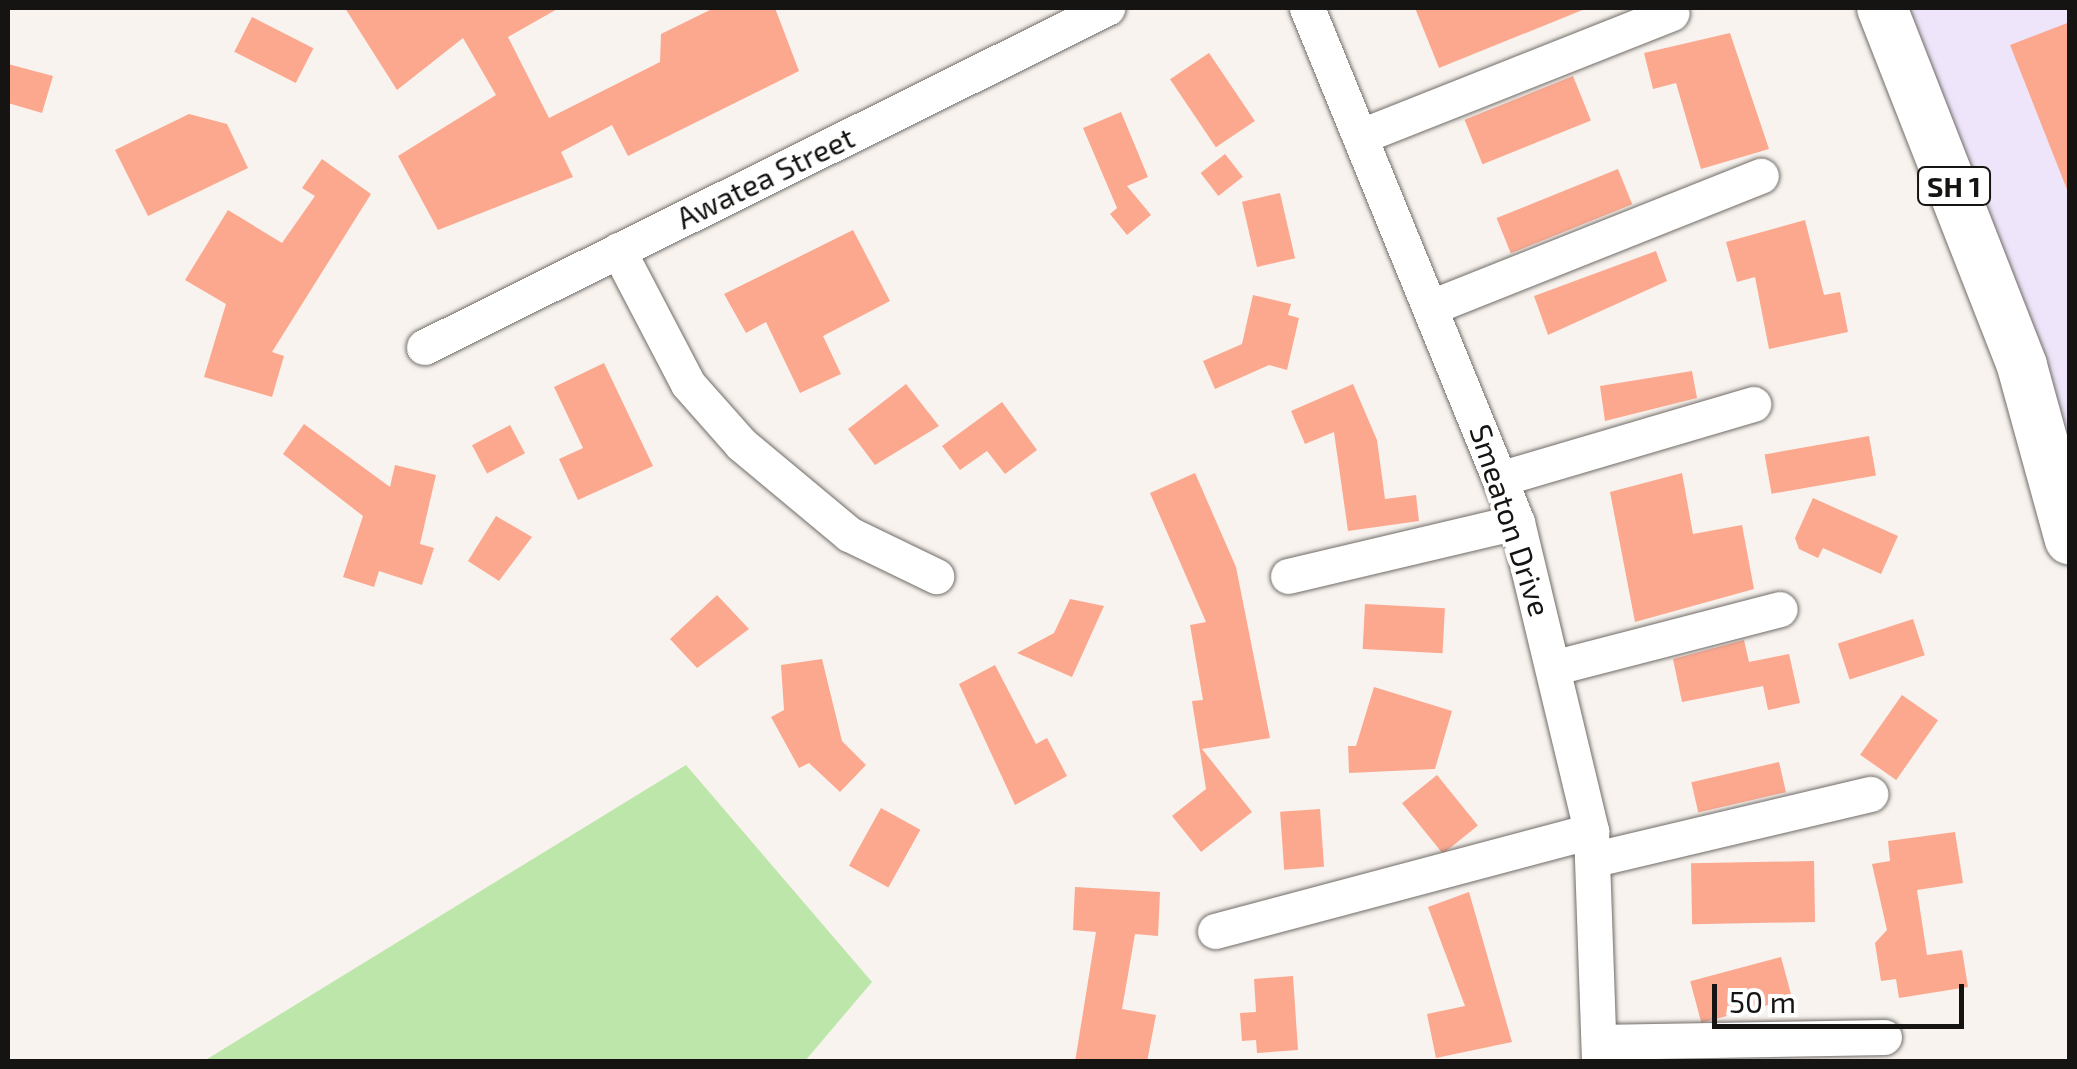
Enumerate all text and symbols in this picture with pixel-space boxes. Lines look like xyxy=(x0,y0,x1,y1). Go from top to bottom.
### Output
street label: Awatea Street xyxy=(670,118,860,236)
road number: SH 1 xyxy=(1916,163,1992,209)
street label: Smeaton Drive xyxy=(1463,420,1559,620)
scale bar xyxy=(1717,964,1970,1026)
text: 50 m xyxy=(1729,983,1796,1019)

